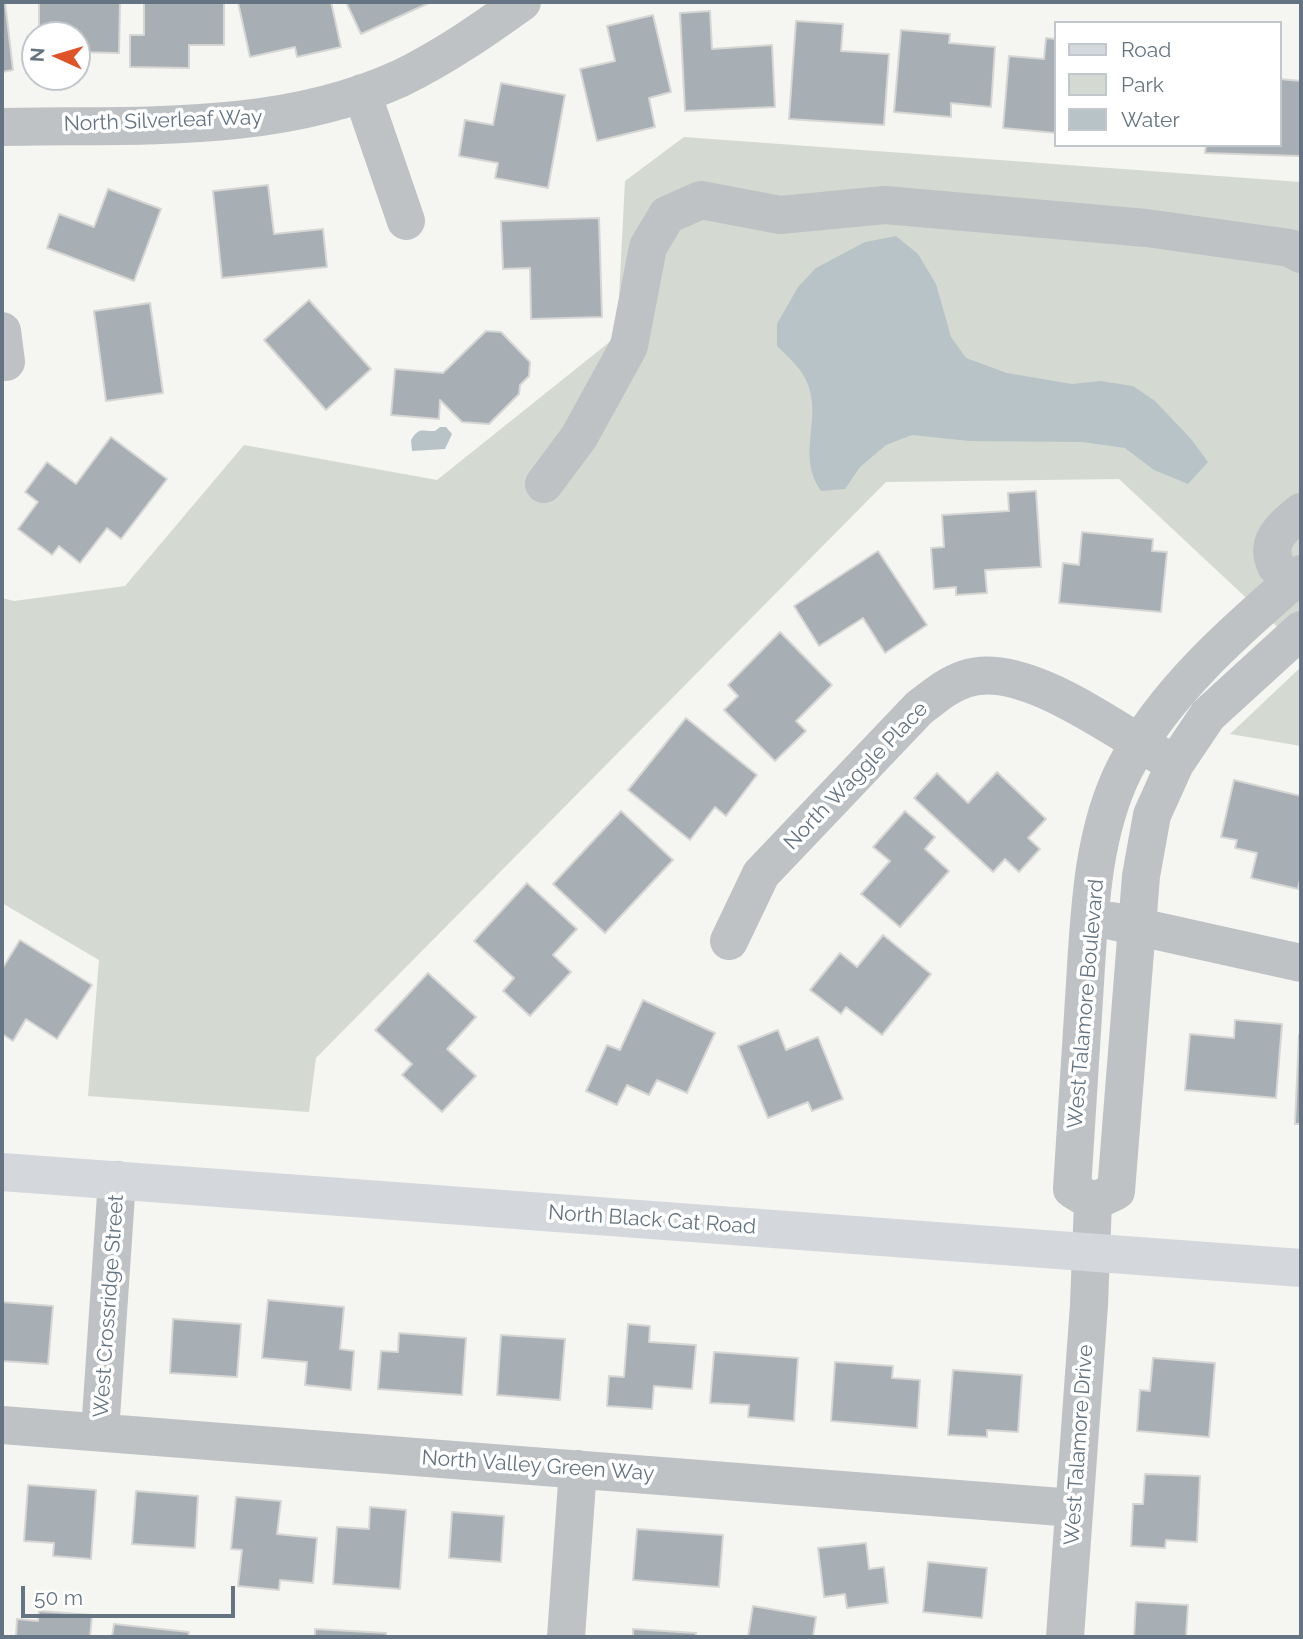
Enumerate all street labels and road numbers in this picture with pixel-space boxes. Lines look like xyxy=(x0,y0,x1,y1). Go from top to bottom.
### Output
street label: North Silverleaf Way xyxy=(63,105,263,137)
street label: North Waggle Place xyxy=(779,697,933,855)
street label: West Talamore Boulevard xyxy=(1063,878,1109,1130)
street label: West Crossridge Street xyxy=(89,1194,129,1418)
street label: North Black Cat Road xyxy=(547,1200,757,1240)
street label: West Talamore Drive xyxy=(1059,1344,1099,1546)
street label: North Valley Green Way xyxy=(421,1445,655,1487)

